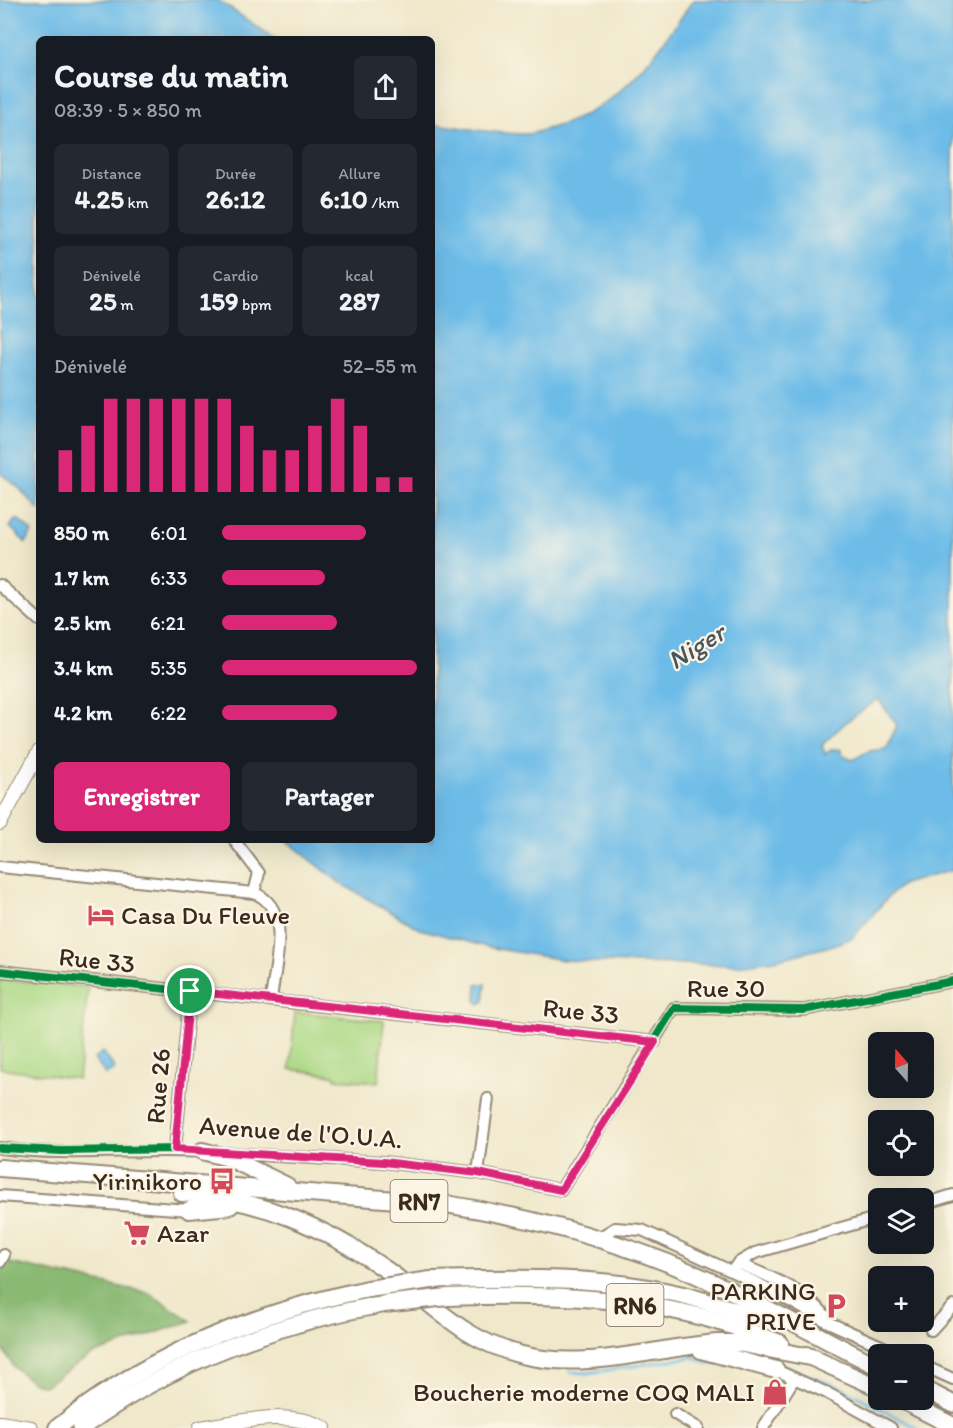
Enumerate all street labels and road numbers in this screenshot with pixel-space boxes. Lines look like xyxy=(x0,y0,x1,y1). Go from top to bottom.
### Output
street label: Rue 33 xyxy=(57,940,137,980)
street label: Rue 30 xyxy=(687,972,765,1004)
street label: Rue 33 xyxy=(541,991,621,1031)
street label: Rue 26 xyxy=(139,1047,177,1125)
street label: Avenue de l'O.U.A. xyxy=(198,1109,404,1155)
road number: RN7 xyxy=(390,1180,448,1222)
road number: RN6 xyxy=(606,1284,664,1326)

